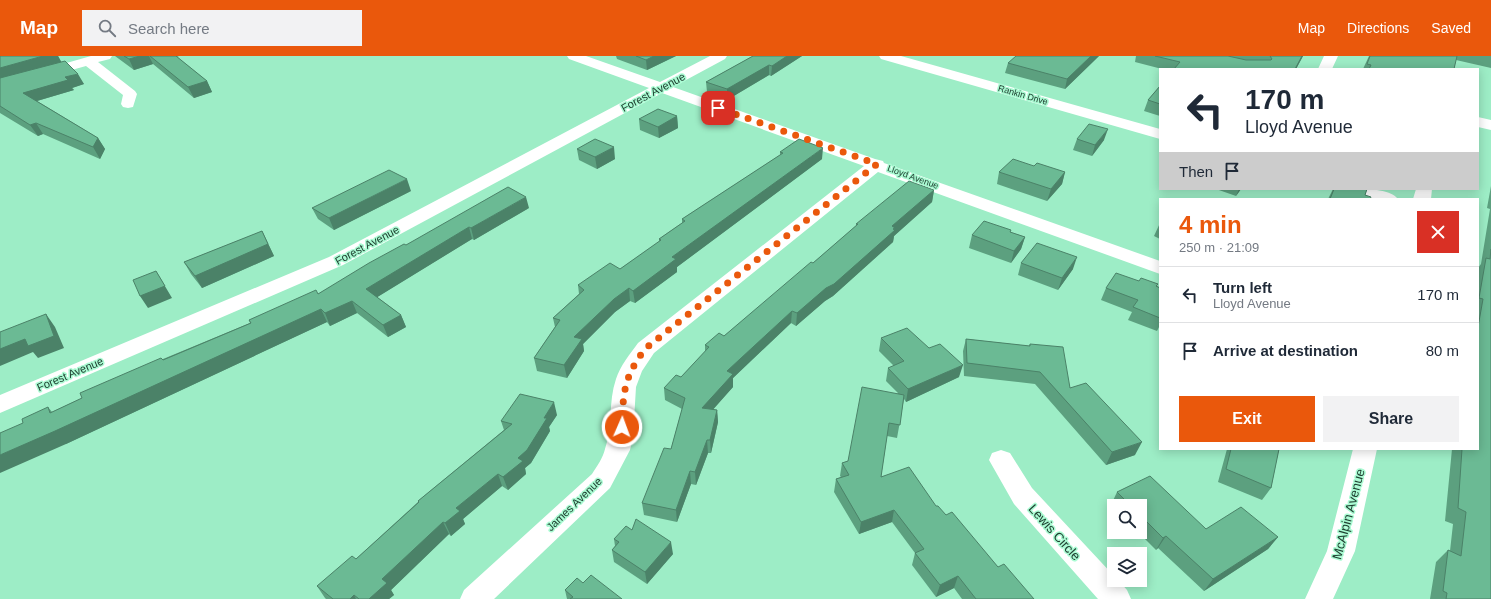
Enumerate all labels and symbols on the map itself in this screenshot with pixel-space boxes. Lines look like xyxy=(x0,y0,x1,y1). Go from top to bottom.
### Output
street label: Forest Avenue xyxy=(619,70,687,114)
street label: Rankin Drive xyxy=(997,83,1049,107)
pin xyxy=(701,91,735,125)
street label: Lloyd Avenue xyxy=(886,163,940,191)
street label: Forest Avenue xyxy=(333,223,401,267)
street label: Forest Avenue xyxy=(35,355,105,393)
position arrow xyxy=(601,406,643,448)
street label: McAlpin Avenue xyxy=(1329,467,1368,561)
street label: James Avenue xyxy=(544,475,604,533)
street label: Lewis Circle xyxy=(1026,501,1084,563)

